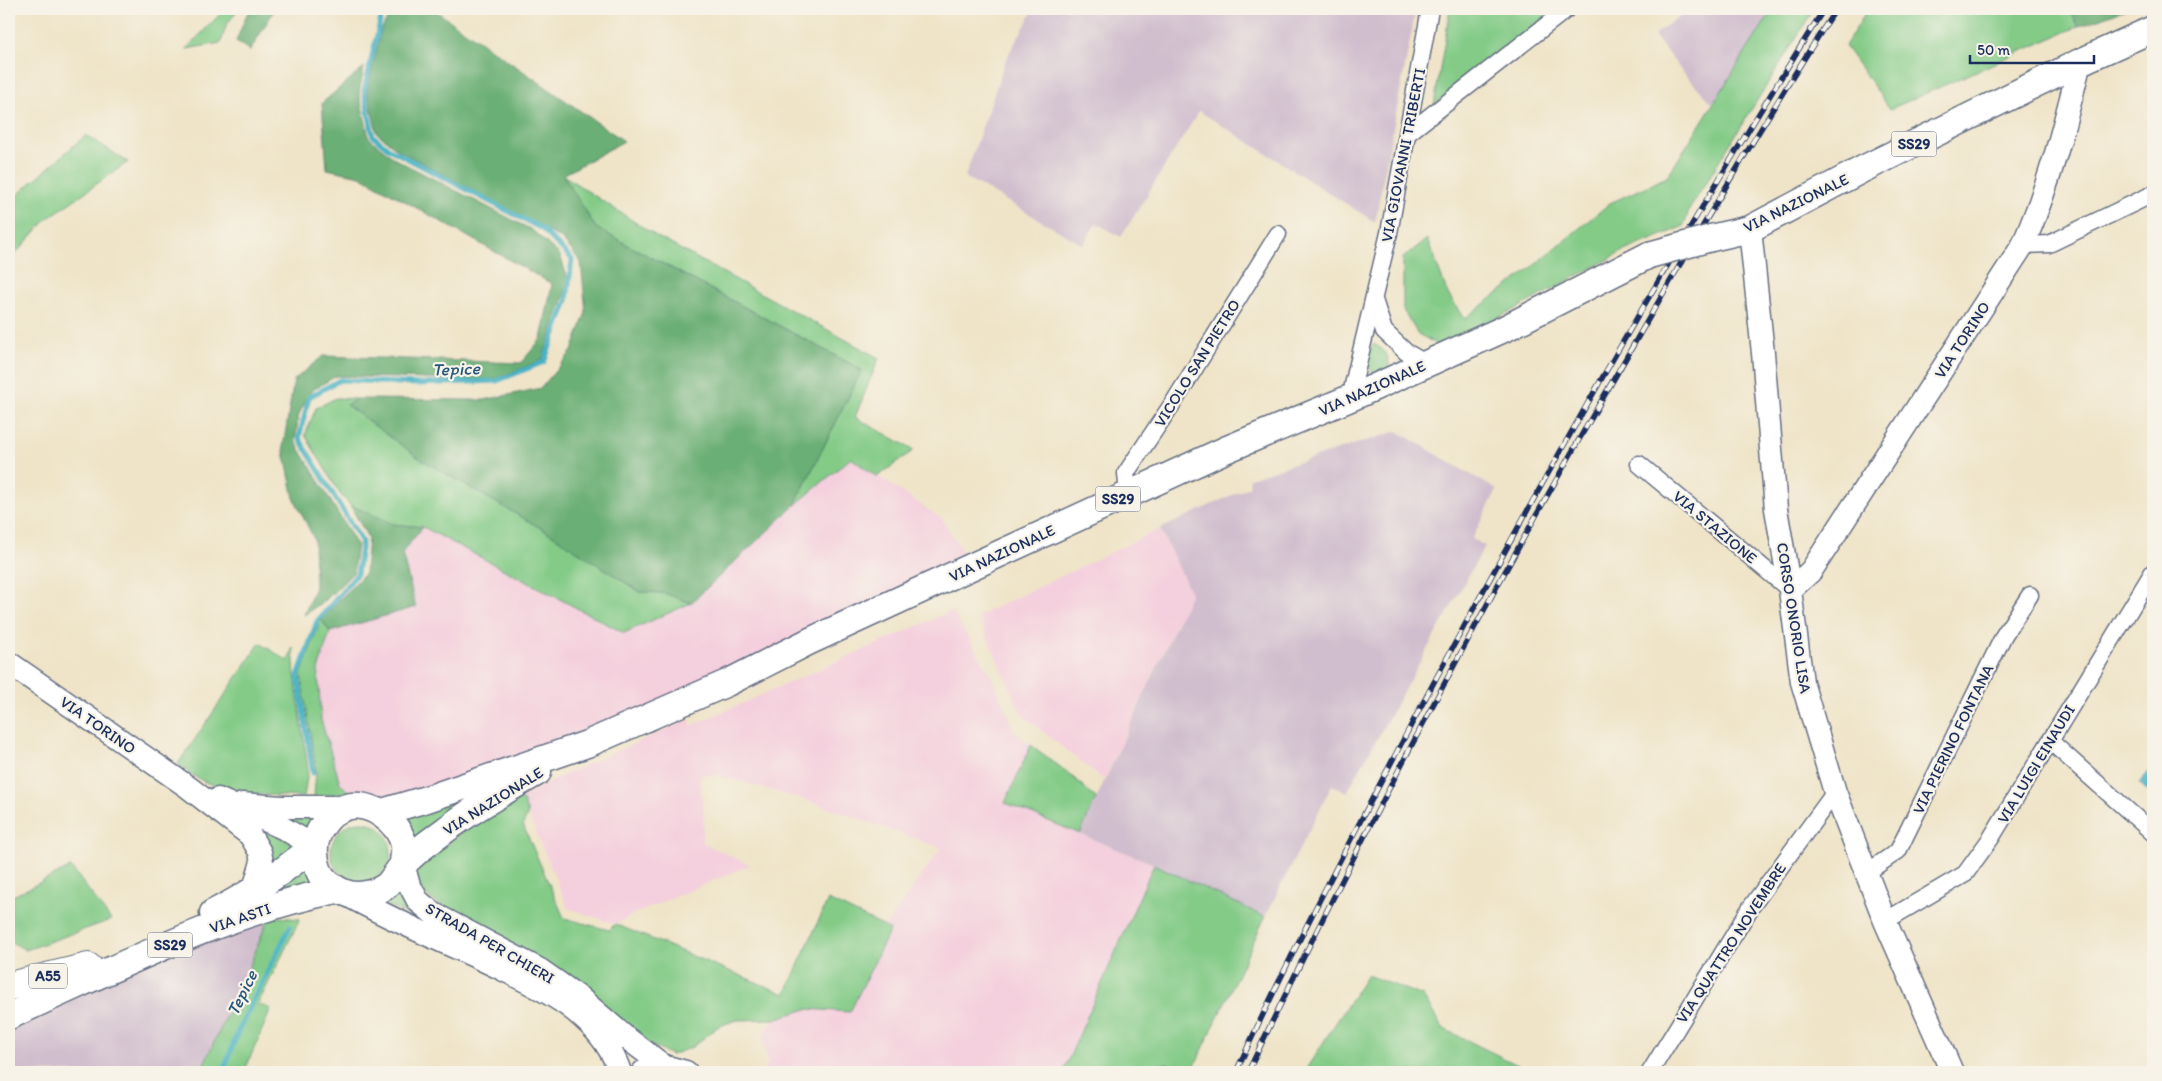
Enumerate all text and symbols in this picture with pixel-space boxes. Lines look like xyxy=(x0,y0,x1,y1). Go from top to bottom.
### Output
scale bar xyxy=(1970,32,2093,64)
text: 50 m xyxy=(1977,41,2010,59)
street label: VIA GIOVANNI TRIBERTI xyxy=(1377,66,1429,244)
road number: SS29 xyxy=(1892,132,1936,156)
street label: VIA NAZIONALE xyxy=(1740,169,1852,237)
street label: VICOLO SAN PIETRO xyxy=(1150,296,1244,430)
street label: VIA TORINO xyxy=(1930,298,1994,382)
street label: VIA NAZIONALE xyxy=(1316,356,1428,420)
water label: Tepice xyxy=(432,357,482,381)
road number: SS29 xyxy=(1096,486,1140,512)
street label: VIA STAZIONE xyxy=(1669,486,1761,568)
street label: VIA NAZIONALE xyxy=(946,520,1058,586)
street label: CORSO ONORIO LISA xyxy=(1773,541,1815,695)
street label: VIA PIERINO FONTANA xyxy=(1908,661,1998,817)
street label: VIA TORINO xyxy=(57,692,139,758)
street label: VIA LUIGI EINAUDI xyxy=(1993,701,2079,827)
street label: VIA NAZIONALE xyxy=(439,762,547,839)
street label: VIA QUATTRO NOVEMBRE xyxy=(1672,859,1790,1027)
street label: STRADA PER CHIERI xyxy=(422,898,558,988)
street label: VIA ASTI xyxy=(207,899,273,937)
road number: SS29 xyxy=(148,932,192,958)
road number: A55 xyxy=(29,964,67,988)
water label: Tepice xyxy=(222,965,263,1019)

